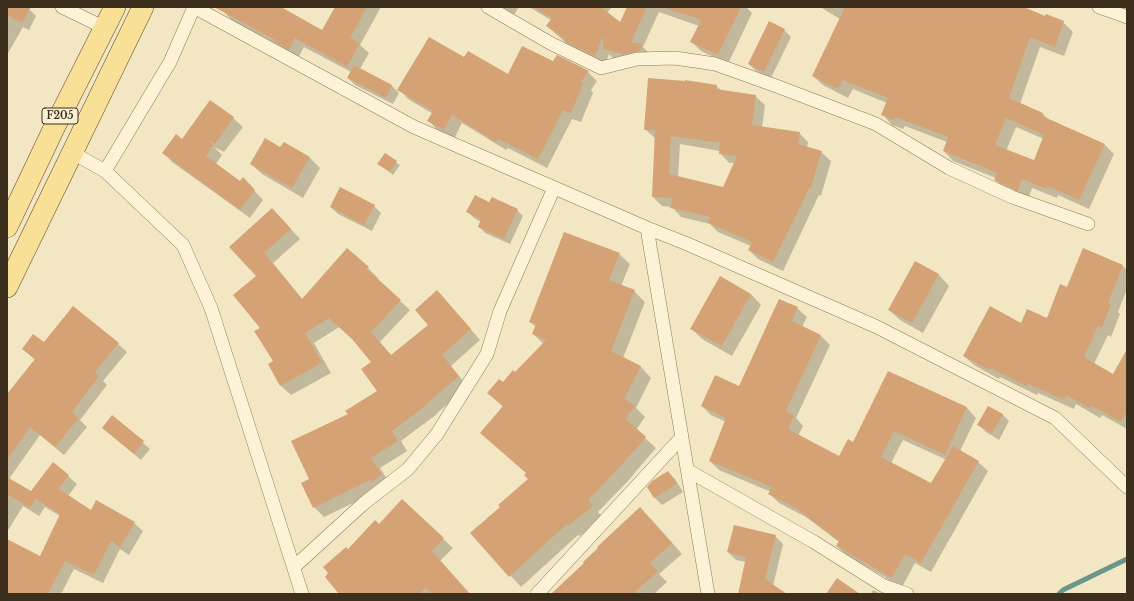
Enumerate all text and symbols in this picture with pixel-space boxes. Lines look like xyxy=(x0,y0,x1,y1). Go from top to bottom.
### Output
road number: F205 xyxy=(42,108,78,124)

